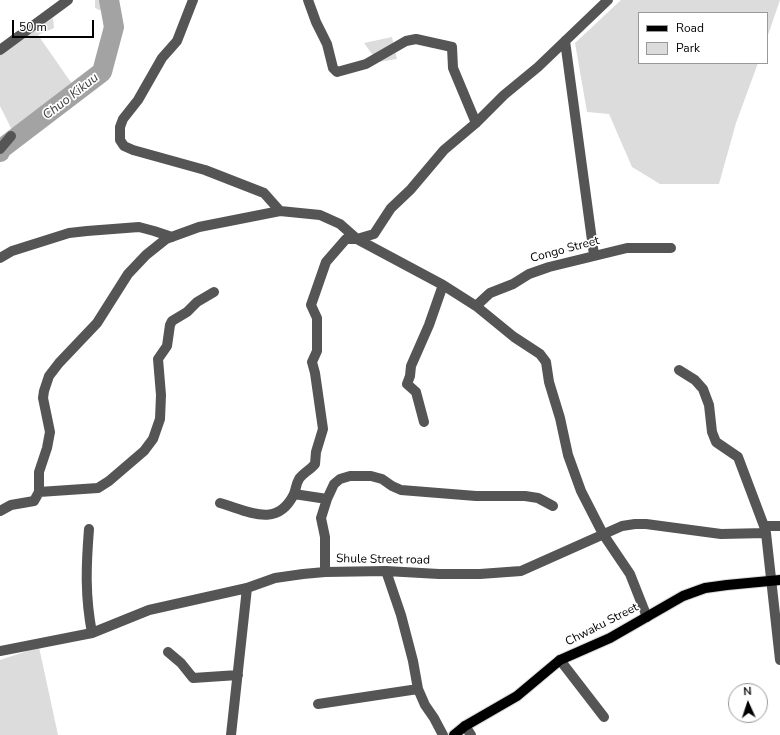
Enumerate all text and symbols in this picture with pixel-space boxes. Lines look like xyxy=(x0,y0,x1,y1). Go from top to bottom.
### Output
scale bar xyxy=(14,12,96,38)
legend xyxy=(638,12,768,64)
text: 50 m xyxy=(19,19,47,35)
text: Road xyxy=(676,20,704,36)
text: Park xyxy=(676,40,700,56)
water label: Chuo Kikuu xyxy=(40,70,102,124)
street label: Congo Street xyxy=(529,234,601,266)
street label: Shule Street road xyxy=(336,552,430,568)
street label: Chwaku Street xyxy=(563,600,641,650)
north arrow xyxy=(728,683,768,723)
text: N xyxy=(743,684,752,699)

